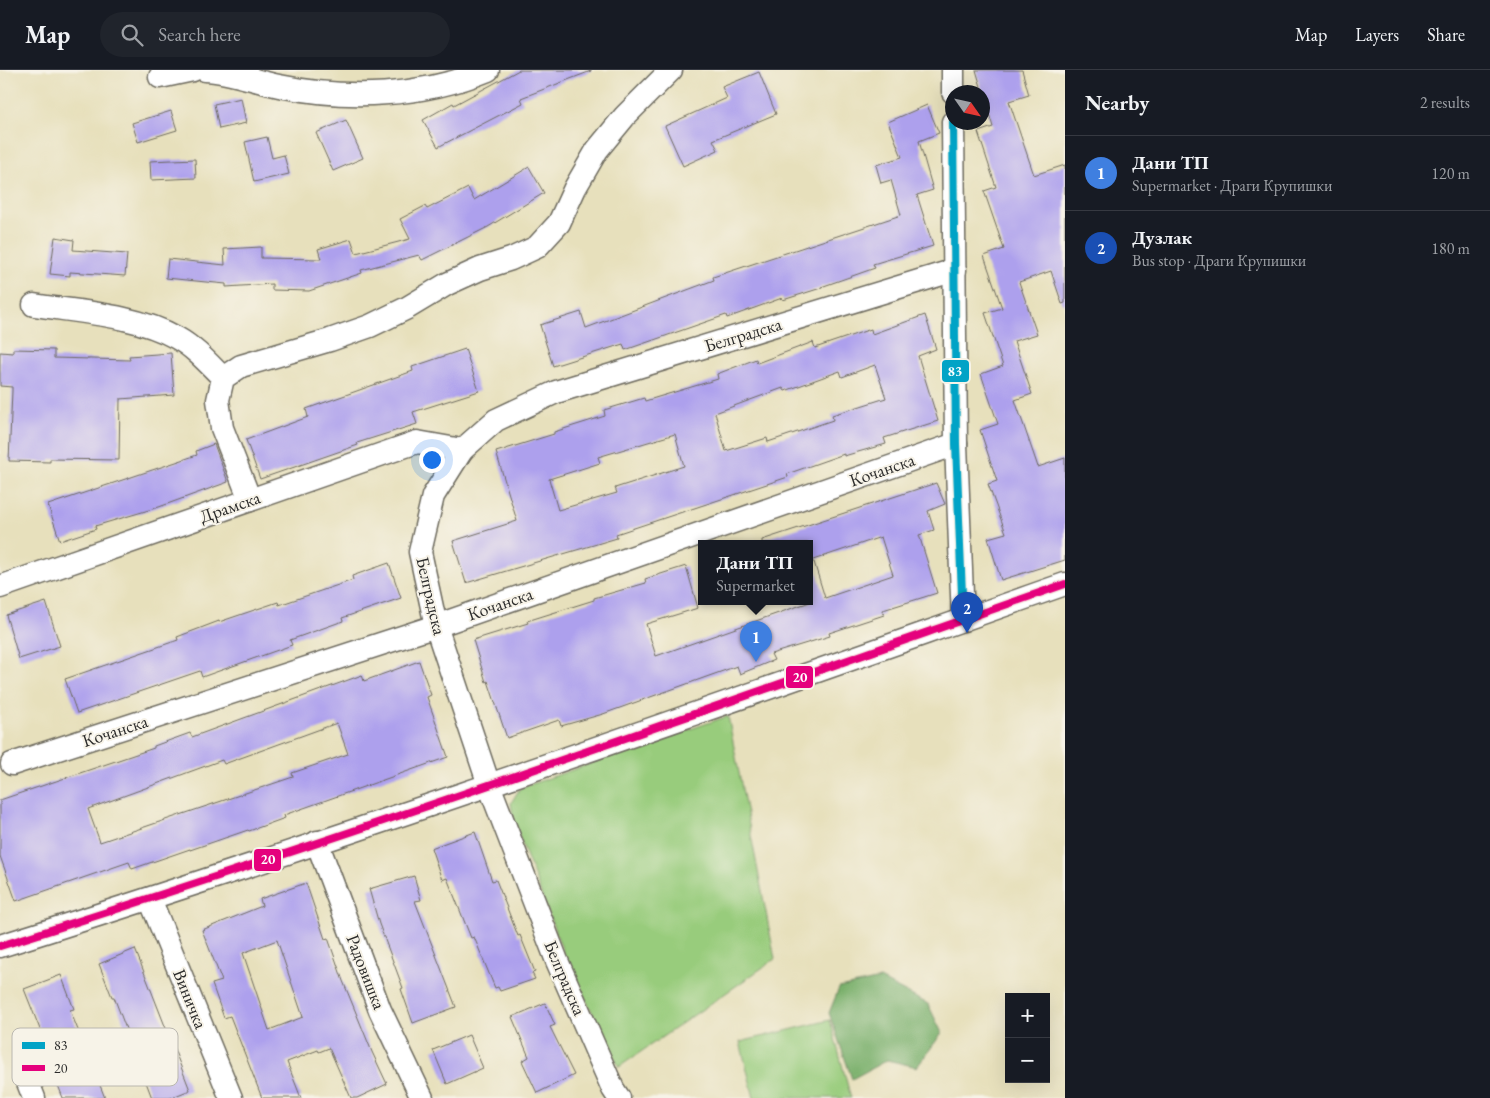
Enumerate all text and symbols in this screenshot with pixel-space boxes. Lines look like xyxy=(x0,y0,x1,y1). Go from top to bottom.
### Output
search box xyxy=(100,12,450,57)
text: Map xyxy=(25,19,70,50)
icon: search xyxy=(118,21,146,49)
text: Search here xyxy=(158,22,241,47)
text: Map xyxy=(1295,23,1327,46)
text: Layers xyxy=(1355,23,1399,46)
text: Share xyxy=(1427,23,1465,46)
north arrow xyxy=(945,85,990,130)
text: Nearby xyxy=(1085,89,1149,116)
text: 2 results xyxy=(1420,92,1470,113)
text: Дани ТП xyxy=(1132,150,1209,175)
text: 1 xyxy=(1097,163,1105,184)
text: 120 m xyxy=(1431,163,1470,184)
text: Supermarket · Драги Крупишки xyxy=(1132,175,1332,196)
text: Дузлак xyxy=(1132,225,1192,250)
text: 2 xyxy=(1097,238,1105,259)
text: 180 m xyxy=(1431,238,1470,259)
text: Bus stop · Драги Крупишки xyxy=(1132,250,1306,271)
street label: Белградска xyxy=(701,312,785,357)
line badge: 83 xyxy=(941,359,970,383)
text: 83 xyxy=(948,362,962,380)
your location xyxy=(419,447,445,473)
street label: Кочанска xyxy=(846,447,918,491)
street label: Драмска xyxy=(196,485,264,528)
popup xyxy=(698,540,813,605)
text: Дани ТП xyxy=(716,550,793,575)
street label: Белградска xyxy=(411,555,452,638)
text: Supermarket xyxy=(716,575,795,596)
street label: Кочанска xyxy=(464,581,536,625)
pin: 2 xyxy=(951,592,983,633)
pin: 1 xyxy=(740,621,772,662)
line badge: 20 xyxy=(785,665,814,689)
text: 20 xyxy=(793,668,808,686)
street label: Кочанска xyxy=(79,709,151,752)
line badge: 20 xyxy=(253,848,282,872)
text: 20 xyxy=(261,850,276,868)
street label: Радовишка xyxy=(342,931,392,1013)
street label: Белградска xyxy=(539,937,592,1020)
street label: Виничка xyxy=(168,966,213,1033)
map controls xyxy=(1005,993,1050,1083)
button: + xyxy=(1005,993,1050,1038)
legend xyxy=(12,1028,178,1086)
text: 83 xyxy=(54,1036,68,1054)
button: − xyxy=(1005,1038,1050,1083)
text: 20 xyxy=(54,1059,68,1077)

